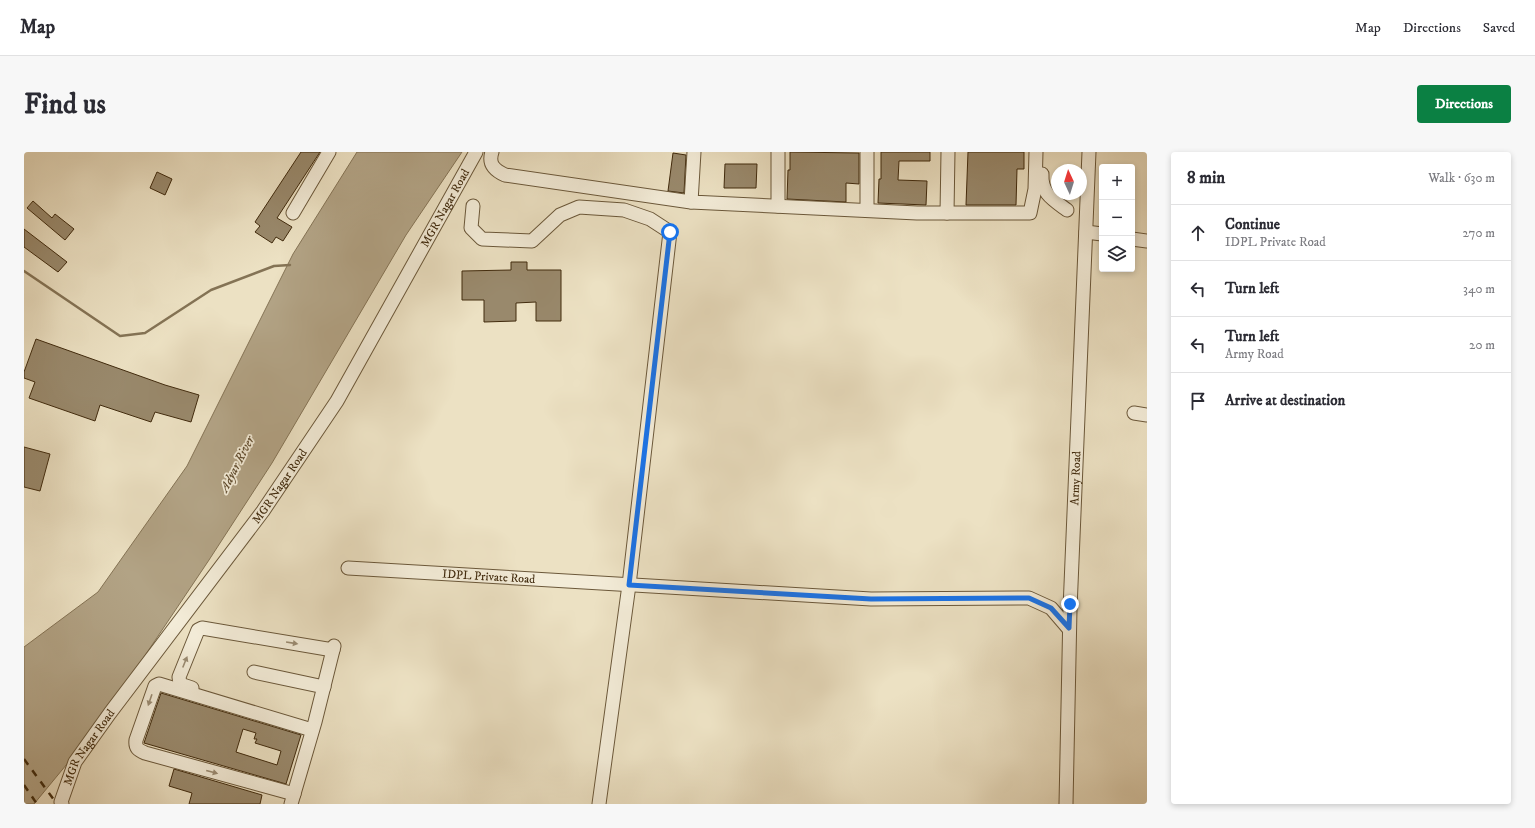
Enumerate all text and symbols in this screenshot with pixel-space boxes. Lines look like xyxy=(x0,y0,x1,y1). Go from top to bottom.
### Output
text: Map xyxy=(20,16,55,39)
text: Map xyxy=(1355,19,1381,37)
text: Directions xyxy=(1403,19,1461,37)
text: Saved xyxy=(1483,19,1515,37)
button: Directions xyxy=(1417,85,1511,123)
text: Find us xyxy=(24,87,106,122)
north arrow xyxy=(1051,164,1087,200)
map controls xyxy=(1099,164,1135,272)
button: + xyxy=(1099,164,1135,200)
street label: MGR Nagar Road xyxy=(417,166,473,250)
text: 8 min xyxy=(1187,167,1225,189)
text: Walk · 630 m xyxy=(1428,170,1495,186)
button: − xyxy=(1099,200,1135,236)
text: Continue xyxy=(1225,215,1280,234)
icon: ahead xyxy=(1187,222,1209,244)
route start xyxy=(661,223,679,241)
text: 270 m xyxy=(1463,225,1495,241)
text: IDPL Private Road xyxy=(1225,234,1326,250)
button: layers xyxy=(1099,236,1135,272)
icon: left xyxy=(1187,278,1209,300)
text: Turn left xyxy=(1225,279,1279,298)
text: 340 m xyxy=(1463,281,1495,297)
text: Turn left xyxy=(1225,327,1279,346)
icon: left xyxy=(1187,334,1209,356)
text: 20 m xyxy=(1469,337,1495,353)
text: Army Road xyxy=(1225,346,1284,362)
icon: arrive xyxy=(1187,390,1209,412)
text: Arrive at destination xyxy=(1225,391,1345,410)
water label: Adyar River xyxy=(215,432,258,496)
street label: MGR Nagar Road xyxy=(249,446,310,527)
street label: Army Road xyxy=(1067,451,1084,506)
street label: IDPL Private Road xyxy=(442,566,536,587)
route end xyxy=(1061,595,1079,613)
one-way arrow xyxy=(286,640,298,646)
one-way arrow xyxy=(182,656,188,667)
one-way arrow xyxy=(147,694,153,706)
street label: MGR Nagar Road xyxy=(60,706,118,787)
one-way arrow xyxy=(205,769,218,775)

